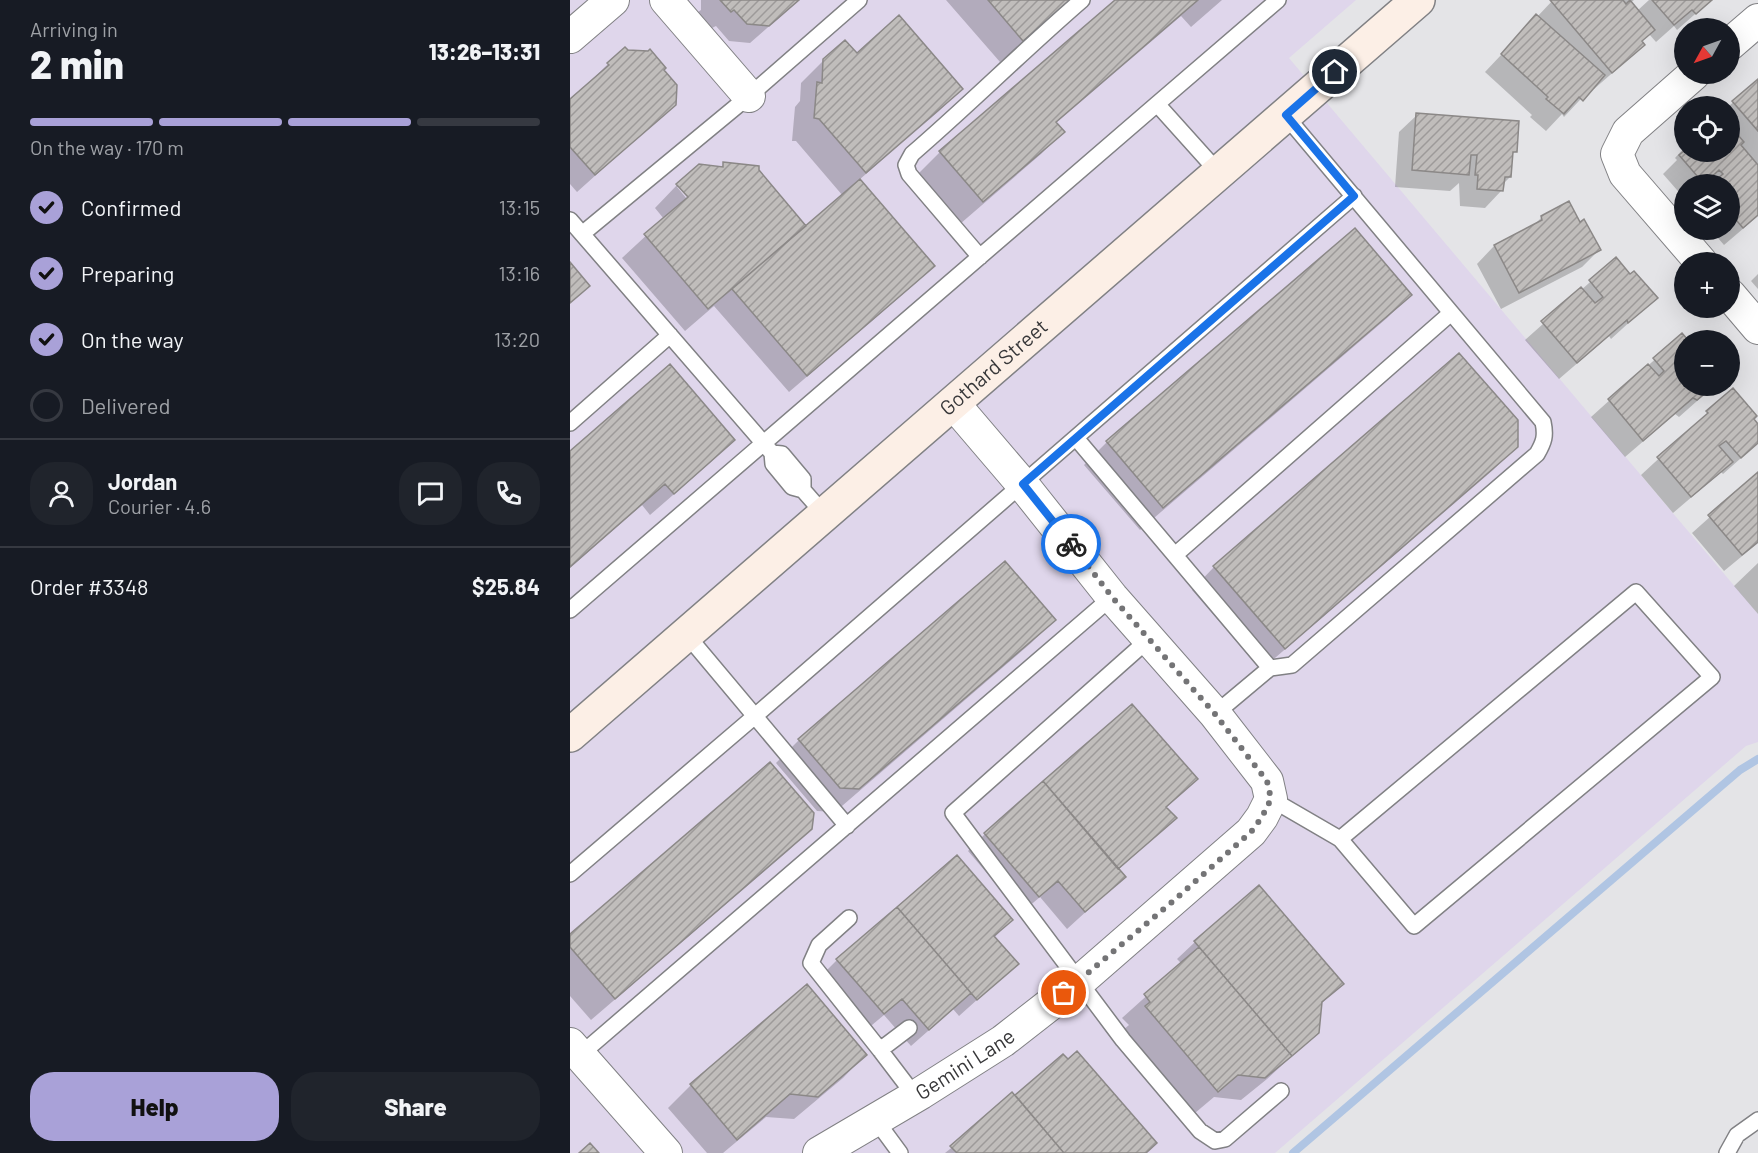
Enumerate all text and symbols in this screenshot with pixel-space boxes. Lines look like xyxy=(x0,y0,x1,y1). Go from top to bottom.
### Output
text: Arriving in xyxy=(30,17,118,41)
north arrow xyxy=(1674,18,1740,84)
map controls xyxy=(1674,18,1740,396)
text: 13:26–13:31 xyxy=(429,38,540,64)
text: 2 min xyxy=(30,40,124,87)
pin xyxy=(1309,46,1360,97)
icon: home xyxy=(1318,55,1351,88)
button: locate xyxy=(1674,96,1740,162)
text: On the way · 170 m xyxy=(30,135,184,159)
button: layers xyxy=(1674,174,1740,240)
icon: check xyxy=(30,191,63,224)
text: Confirmed xyxy=(81,194,181,220)
text: 13:15 xyxy=(499,195,540,219)
button: + xyxy=(1674,252,1740,318)
icon: check xyxy=(30,257,63,290)
text: Preparing xyxy=(81,260,174,286)
text: 13:16 xyxy=(499,261,540,285)
street label: Gothard Street xyxy=(934,313,1052,420)
icon: check xyxy=(30,323,63,356)
text: On the way xyxy=(81,326,184,352)
text: 13:20 xyxy=(494,327,540,351)
button: − xyxy=(1674,330,1740,396)
text: Delivered xyxy=(81,392,170,418)
button: person xyxy=(30,462,93,525)
button: chat xyxy=(399,462,462,525)
button: phone xyxy=(477,462,540,525)
text: Jordan xyxy=(108,468,177,494)
text: Courier · 4.6 xyxy=(108,494,211,518)
courier xyxy=(1041,514,1101,574)
icon: bike xyxy=(1055,528,1088,561)
text: Order #3348 xyxy=(30,573,148,599)
text: $25.84 xyxy=(472,573,540,599)
pin xyxy=(1038,967,1089,1018)
icon: bag xyxy=(1047,976,1080,1009)
street label: Gemini Lane xyxy=(910,1023,1019,1104)
button: Help xyxy=(30,1072,279,1141)
button: Share xyxy=(291,1072,540,1141)

